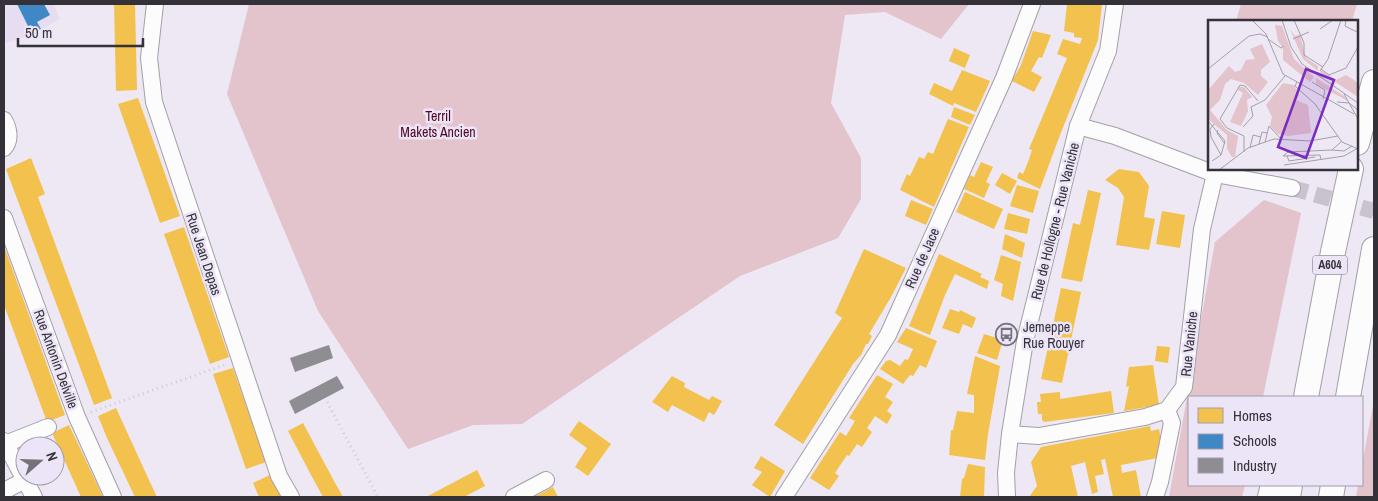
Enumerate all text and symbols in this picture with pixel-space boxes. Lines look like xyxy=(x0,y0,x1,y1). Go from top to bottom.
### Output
scale bar xyxy=(18,15,142,47)
inset map xyxy=(1208,20,1358,170)
text: 50 m xyxy=(25,22,52,43)
park label: Terril Makets Ancien xyxy=(400,107,476,141)
street label: Rue de Hollogne - Rue Vaniche xyxy=(1027,141,1083,301)
street label: Rue Jean Depas xyxy=(182,211,226,298)
street label: Rue de Jace xyxy=(901,225,943,291)
road number: A604 xyxy=(1312,256,1348,274)
street label: Rue Antonin Delville xyxy=(30,307,82,411)
street label: Rue Vaniche xyxy=(1177,310,1201,378)
place label: Jemeppe Rue Rouyer xyxy=(1023,318,1084,352)
bus stop icon: Jemeppe Rue Rouyer xyxy=(995,323,1019,347)
legend xyxy=(1188,396,1363,486)
text: Homes xyxy=(1233,405,1272,426)
text: Schools xyxy=(1233,430,1277,451)
north arrow xyxy=(15,436,65,486)
text: N xyxy=(42,450,62,464)
text: Industry xyxy=(1233,455,1278,476)

